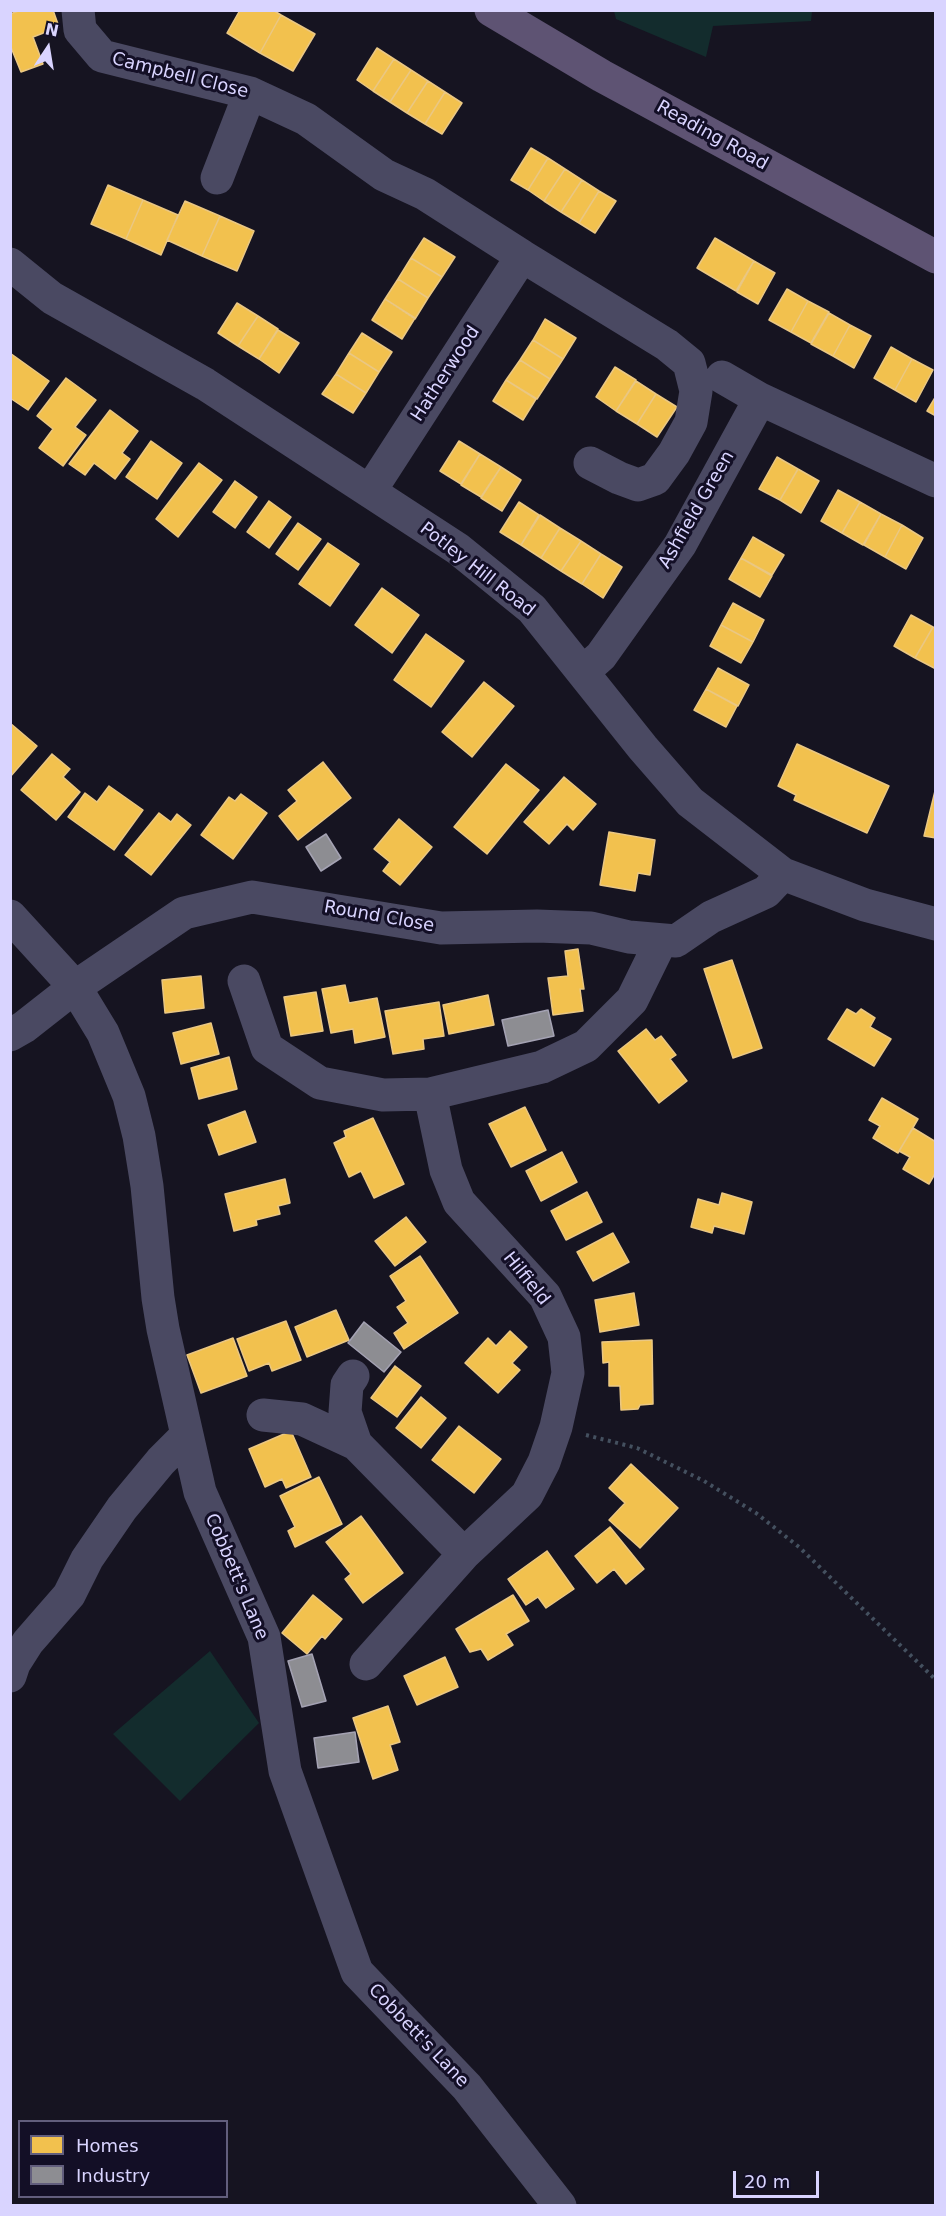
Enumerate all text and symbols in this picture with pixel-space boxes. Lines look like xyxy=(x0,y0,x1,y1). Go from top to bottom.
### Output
north arrow xyxy=(18,18,78,78)
text: N xyxy=(43,19,60,41)
street label: Campbell Close xyxy=(110,49,250,103)
street label: Reading Road xyxy=(653,97,771,175)
street label: Hatherwood xyxy=(407,322,485,426)
street label: Ashfield Green xyxy=(655,447,739,573)
street label: Potley Hill Road xyxy=(415,518,539,622)
street label: Round Close xyxy=(322,897,436,937)
street label: Hilfield xyxy=(498,1248,554,1310)
street label: Cobbett's Lane xyxy=(200,1511,272,1643)
street label: Cobbett's Lane xyxy=(363,1980,473,2092)
legend xyxy=(18,2120,228,2198)
text: Homes xyxy=(76,2135,139,2156)
scale bar xyxy=(736,2159,822,2197)
text: Industry xyxy=(76,2165,150,2186)
text: 20 m xyxy=(744,2171,790,2192)

